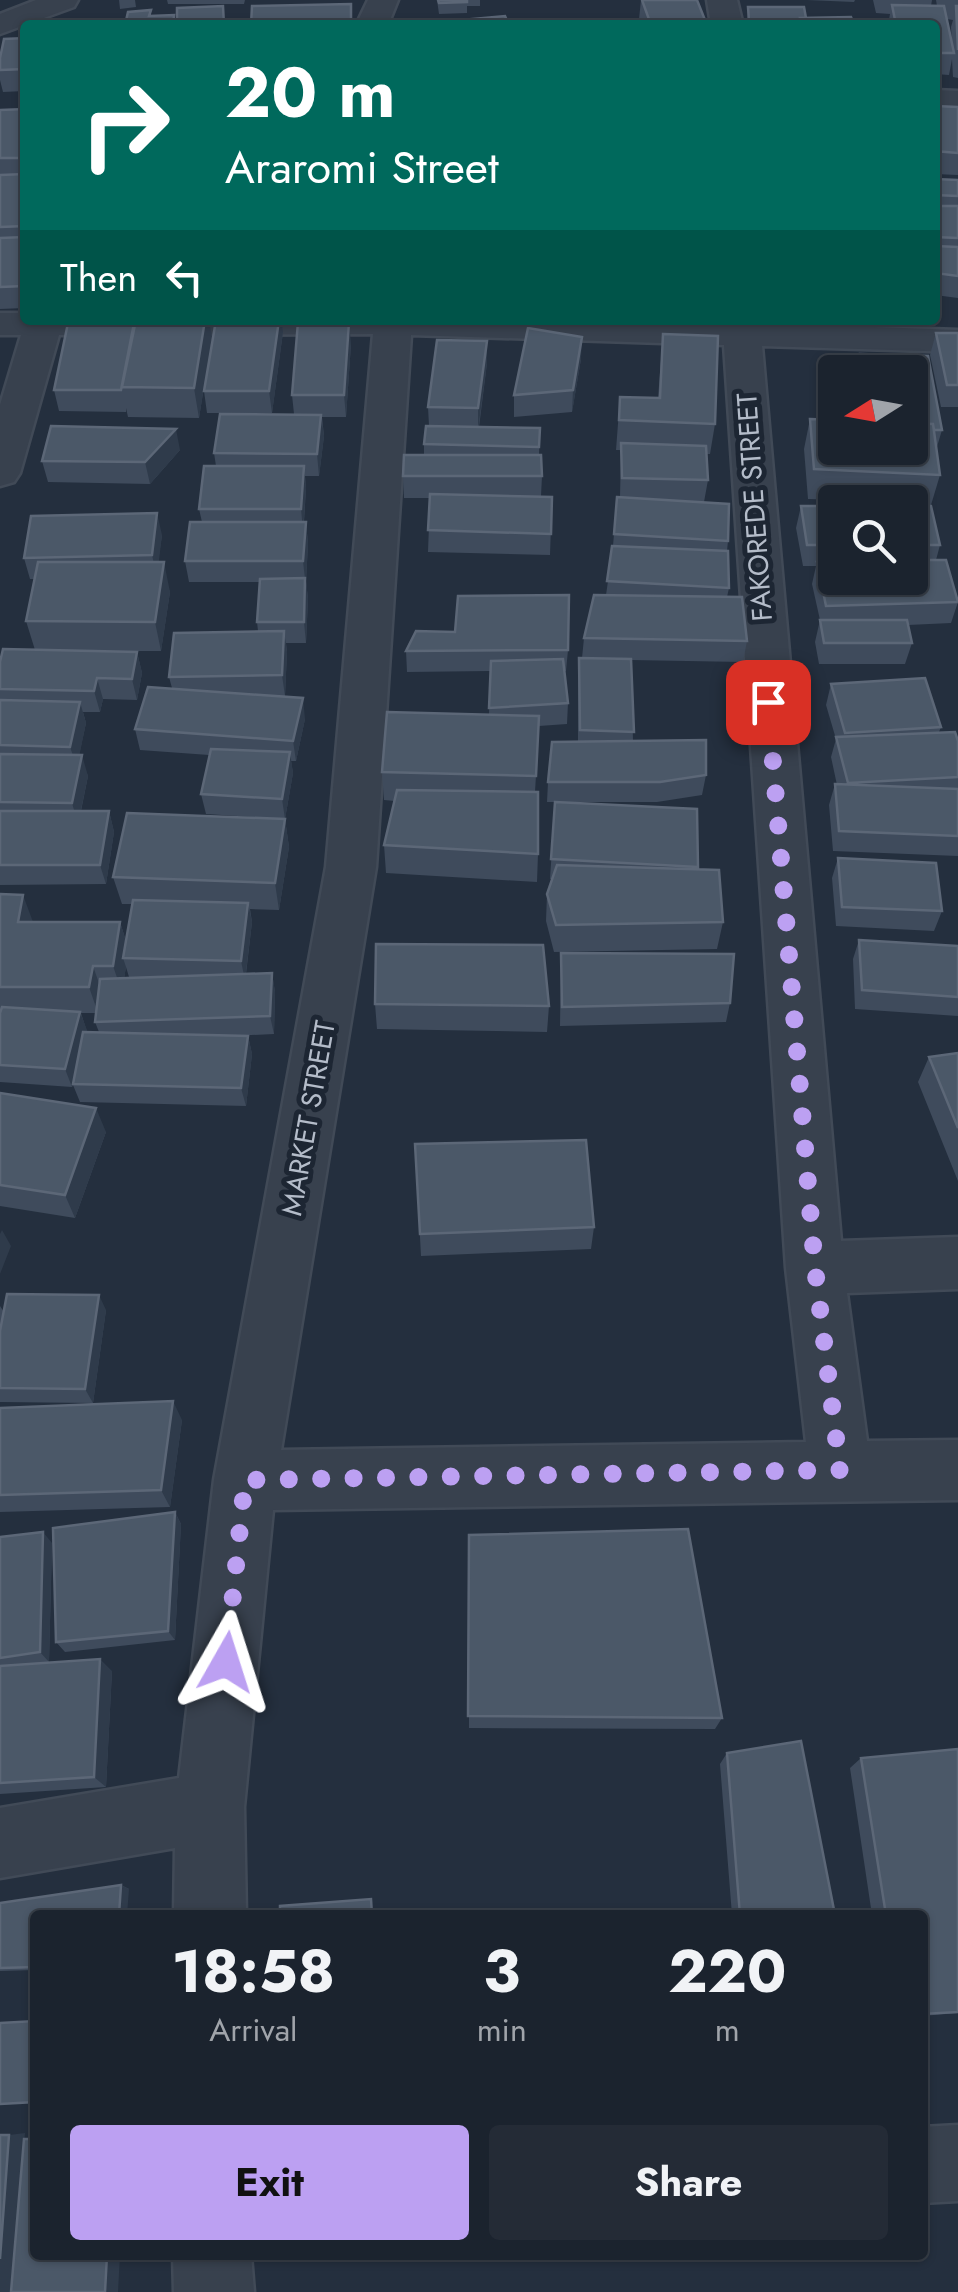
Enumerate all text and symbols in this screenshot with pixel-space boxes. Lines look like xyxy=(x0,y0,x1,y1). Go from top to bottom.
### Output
text: 20 m xyxy=(225,42,396,143)
icon: right xyxy=(60,60,190,190)
text: Araromi Street xyxy=(225,135,499,200)
text: Then xyxy=(60,250,137,305)
icon: left xyxy=(157,250,212,305)
north arrow xyxy=(818,355,928,465)
map controls xyxy=(818,355,928,595)
street label: FAKOREDE STREET xyxy=(726,391,783,623)
button: search xyxy=(818,485,928,595)
pin xyxy=(726,660,811,745)
icon: arrive xyxy=(741,675,796,730)
street label: MARKET STREET xyxy=(271,1017,346,1219)
position arrow xyxy=(174,1610,278,1714)
text: 18:58 xyxy=(171,1928,335,2015)
text: 3 xyxy=(483,1928,520,2015)
text: 220 xyxy=(668,1928,787,2015)
text: Arrival xyxy=(209,2007,297,2053)
text: min xyxy=(477,2007,527,2053)
text: m xyxy=(715,2007,740,2053)
button: Exit xyxy=(70,2125,469,2240)
button: Share xyxy=(489,2125,888,2240)

